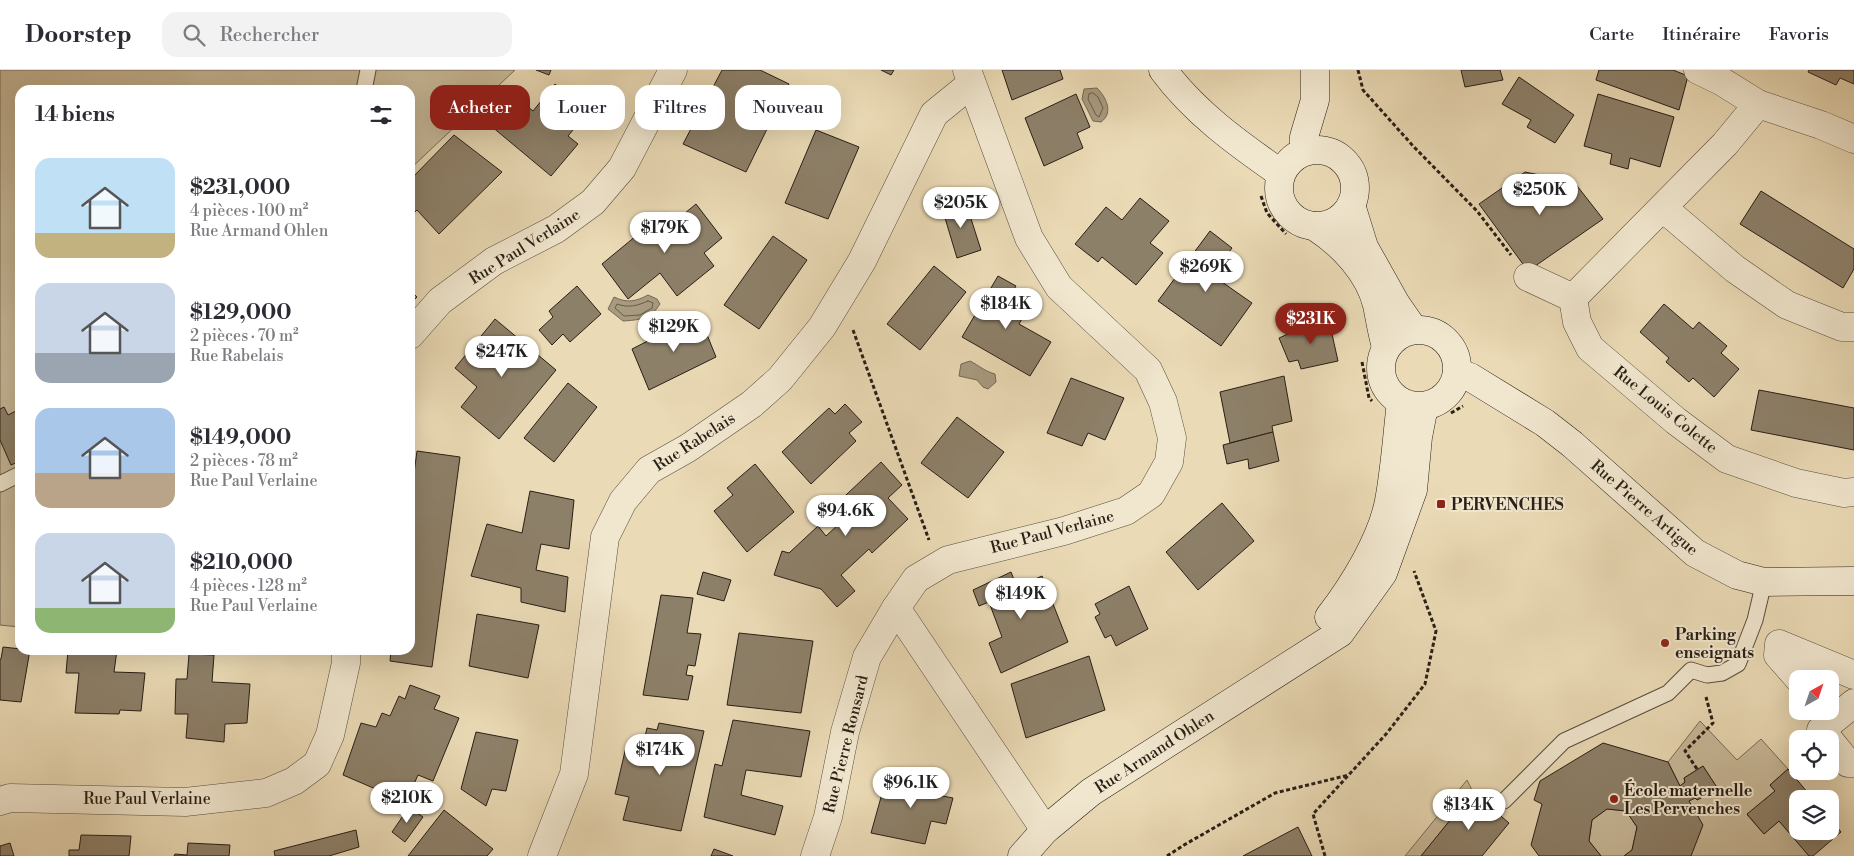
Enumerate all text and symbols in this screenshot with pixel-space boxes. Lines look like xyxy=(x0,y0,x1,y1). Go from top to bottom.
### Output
search box xyxy=(162,12,512,57)
text: Doorstep xyxy=(25,20,132,50)
icon: search xyxy=(180,21,208,49)
text: Rechercher xyxy=(220,23,319,47)
text: Carte xyxy=(1589,23,1634,46)
text: Itinéraire xyxy=(1662,23,1741,46)
text: Favoris xyxy=(1769,23,1829,46)
chip: Acheter xyxy=(430,85,530,130)
chip: Louer xyxy=(540,85,625,130)
chip: Filtres xyxy=(635,85,725,130)
chip: Nouveau xyxy=(735,85,841,130)
icon: filters xyxy=(367,101,395,129)
text: 14 biens xyxy=(35,102,115,128)
pin: $250K xyxy=(1505,174,1575,216)
text: $231,000 xyxy=(190,175,290,201)
icon: home xyxy=(75,178,135,238)
text: $250K xyxy=(1513,180,1567,200)
pin: $205K xyxy=(926,186,996,229)
text: $205K xyxy=(934,193,988,213)
text: 4 pièces · 100 m² xyxy=(190,201,308,221)
street label: Rue Paul Verlaine xyxy=(465,205,584,289)
pin: $179K xyxy=(630,212,700,254)
text: $179K xyxy=(641,218,689,238)
text: Rue Armand Ohlen xyxy=(190,221,328,241)
pin: $269K xyxy=(1171,250,1241,293)
text: $269K xyxy=(1180,257,1232,277)
pin: $184K xyxy=(971,288,1041,330)
text: $184K xyxy=(980,294,1032,314)
text: $129,000 xyxy=(190,300,292,326)
pin: $231K xyxy=(1276,302,1346,345)
icon: home xyxy=(75,303,135,363)
text: $231K xyxy=(1286,309,1336,329)
pin: $129K xyxy=(639,310,709,353)
text: $129K xyxy=(649,317,699,337)
text: 2 pièces · 70 m² xyxy=(190,326,299,346)
pin: $247K xyxy=(467,336,537,378)
text: $247K xyxy=(476,342,528,362)
text: Rue Rabelais xyxy=(190,346,283,366)
street label: Rue Louis Colette xyxy=(1609,362,1721,458)
street label: Rue Rabelais xyxy=(650,408,739,476)
text: $149,000 xyxy=(190,425,291,451)
icon: home xyxy=(75,428,135,488)
text: 2 pièces · 78 m² xyxy=(190,451,298,471)
street label: Rue Pierre Artigue xyxy=(1586,456,1702,560)
text: Rue Paul Verlaine xyxy=(190,471,317,491)
pin: $94.6K xyxy=(805,494,887,537)
place label: PERVENCHES xyxy=(1451,495,1564,515)
marker: PERVENCHES xyxy=(1435,498,1447,510)
text: $94.6K xyxy=(817,501,875,521)
street label: Rue Paul Verlaine xyxy=(988,506,1116,558)
text: $210,000 xyxy=(190,550,293,576)
icon: home xyxy=(75,553,135,613)
text: 4 pièces · 128 m² xyxy=(190,576,307,596)
pin: $149K xyxy=(986,578,1056,620)
text: $149K xyxy=(996,584,1046,604)
text: Rue Paul Verlaine xyxy=(190,596,317,616)
place label: Parking enseignats xyxy=(1675,625,1754,663)
marker: Parking enseignats xyxy=(1659,637,1671,649)
north arrow xyxy=(1789,670,1839,720)
map controls xyxy=(1789,670,1839,840)
street label: Rue Pierre Ronsard xyxy=(819,673,873,815)
street label: Rue Armand Ohlen xyxy=(1091,706,1218,798)
button: locate xyxy=(1789,730,1839,780)
pin: $174K xyxy=(625,734,695,776)
text: $174K xyxy=(636,740,684,760)
pin: $96.1K xyxy=(870,766,952,809)
text: $96.1K xyxy=(884,773,938,793)
place label: École maternelle Les Pervenches xyxy=(1624,779,1753,819)
pin: $210K xyxy=(372,782,442,824)
text: $210K xyxy=(381,788,433,808)
pin: $134K xyxy=(1434,788,1504,831)
street label: Rue Paul Verlaine xyxy=(83,789,211,809)
button: layers xyxy=(1789,790,1839,840)
marker: École maternelle Les Pervenches xyxy=(1608,793,1620,805)
text: $134K xyxy=(1444,795,1494,815)

